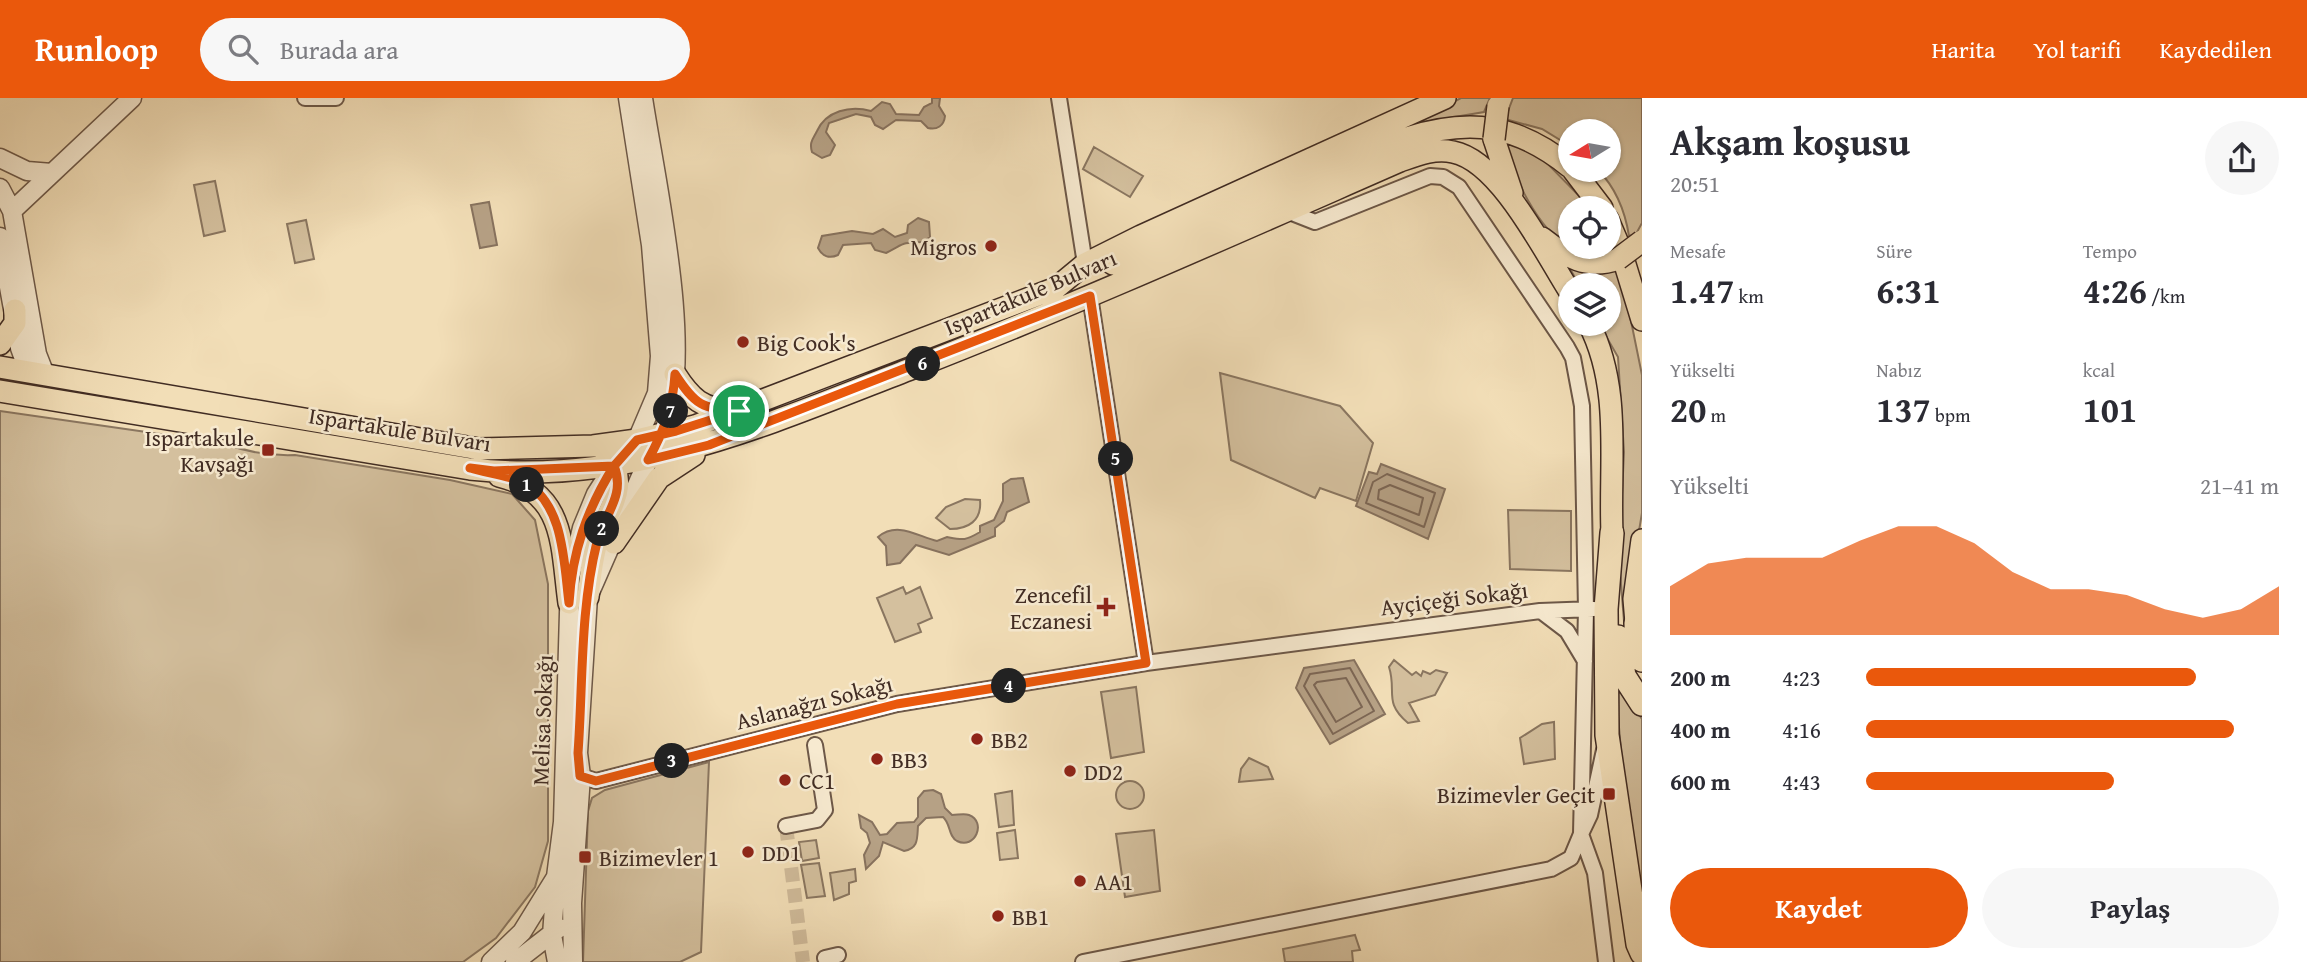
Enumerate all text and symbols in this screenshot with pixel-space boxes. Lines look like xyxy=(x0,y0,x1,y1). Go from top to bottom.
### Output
search box xyxy=(200,18,690,81)
text: Runloop xyxy=(35,25,158,73)
icon: search xyxy=(224,30,262,68)
text: Burada ara xyxy=(280,30,399,69)
text: Harita xyxy=(1932,32,1995,67)
text: Yol tarifi xyxy=(2033,32,2121,67)
text: Kaydedilen xyxy=(2159,32,2272,67)
text: Akşam koşusu xyxy=(1670,113,1910,169)
north arrow xyxy=(1558,119,1620,182)
map controls xyxy=(1558,119,1621,336)
button: share xyxy=(2205,121,2279,195)
text: 20:51 xyxy=(1670,167,1720,200)
button: locate xyxy=(1558,196,1621,259)
place label: Migros xyxy=(910,230,977,263)
text: Mesafe xyxy=(1670,237,1726,265)
text: Süre xyxy=(1876,237,1912,265)
text: Tempo xyxy=(2083,237,2137,265)
marker: Migros xyxy=(983,238,999,254)
street label: Ispartakule Bulvarı xyxy=(939,241,1121,343)
text: 1.47 xyxy=(1670,265,1734,316)
text: 6:31 xyxy=(1876,265,1941,316)
text: 4:26 xyxy=(2083,265,2147,316)
button: layers xyxy=(1558,273,1621,336)
text: km xyxy=(1734,282,1764,310)
text: /km xyxy=(2147,282,2185,310)
place label: Big Cook's xyxy=(757,326,856,359)
marker: Big Cook's xyxy=(735,334,751,350)
pin: 6 xyxy=(906,346,940,382)
text: 6 xyxy=(918,349,927,377)
text: Yükselti xyxy=(1670,356,1735,384)
text: Nabız xyxy=(1876,356,1921,384)
text: kcal xyxy=(2083,356,2115,384)
pin xyxy=(709,381,769,441)
text: 20 xyxy=(1670,384,1706,435)
text: 137 xyxy=(1876,384,1931,435)
text: 101 xyxy=(2083,384,2137,435)
icon: arrive xyxy=(720,392,758,430)
pin: 7 xyxy=(654,394,688,428)
text: 7 xyxy=(666,396,675,424)
street label: Ispartakule Bulvarı xyxy=(306,398,494,460)
text: m xyxy=(1706,401,1726,429)
text: bpm xyxy=(1931,401,1971,429)
place label: Ispartakule Kavşağı xyxy=(145,421,254,480)
marker: Ispartakule Kavşağı xyxy=(260,442,276,458)
pin: 5 xyxy=(1098,442,1134,476)
text: 5 xyxy=(1111,444,1120,472)
pin: 1 xyxy=(510,468,544,502)
text: Yükselti xyxy=(1670,469,1749,502)
text: 21–41 m xyxy=(2200,469,2279,502)
text: 1 xyxy=(522,470,531,498)
pin: 2 xyxy=(584,512,620,546)
text: 2 xyxy=(597,514,606,542)
street label: Ayçiçeği Sokağı xyxy=(1378,573,1530,623)
place label: Zencefil Eczanesi xyxy=(1010,578,1092,637)
marker: Zencefil Eczanesi xyxy=(1098,599,1114,615)
street label: Melisa Sokağı xyxy=(523,654,561,786)
text: 200 m xyxy=(1670,661,1731,694)
text: 4:23 xyxy=(1782,661,1821,694)
street label: Aslanağzı Sokağı xyxy=(732,667,896,737)
pin: 4 xyxy=(992,668,1026,704)
text: 4 xyxy=(1004,671,1013,699)
text: 400 m xyxy=(1670,713,1731,746)
text: 4:16 xyxy=(1782,713,1821,746)
place label: BB2 xyxy=(991,723,1028,756)
marker: BB2 xyxy=(969,731,985,747)
place label: BB3 xyxy=(891,743,928,776)
pin: 3 xyxy=(654,744,690,778)
text: 3 xyxy=(667,746,676,774)
marker: BB3 xyxy=(869,751,885,767)
place label: DD2 xyxy=(1084,755,1123,788)
marker: DD2 xyxy=(1062,763,1078,779)
place label: CC1 xyxy=(799,764,835,797)
text: 600 m xyxy=(1670,765,1731,798)
text: 4:43 xyxy=(1782,765,1821,798)
marker: CC1 xyxy=(777,772,793,788)
place label: Bizimevler Geçit xyxy=(1437,778,1595,811)
marker: Bizimevler Geçit xyxy=(1601,786,1617,802)
place label: DD1 xyxy=(762,836,801,869)
place label: Bizimevler 1 xyxy=(599,841,719,874)
marker: DD1 xyxy=(740,844,756,860)
marker: Bizimevler 1 xyxy=(577,849,593,865)
place label: AA1 xyxy=(1094,865,1133,898)
button: Kaydet xyxy=(1670,868,1968,948)
button: Paylaş xyxy=(1982,868,2279,948)
marker: AA1 xyxy=(1072,873,1088,889)
place label: BB1 xyxy=(1012,900,1049,933)
marker: BB1 xyxy=(990,908,1006,924)

